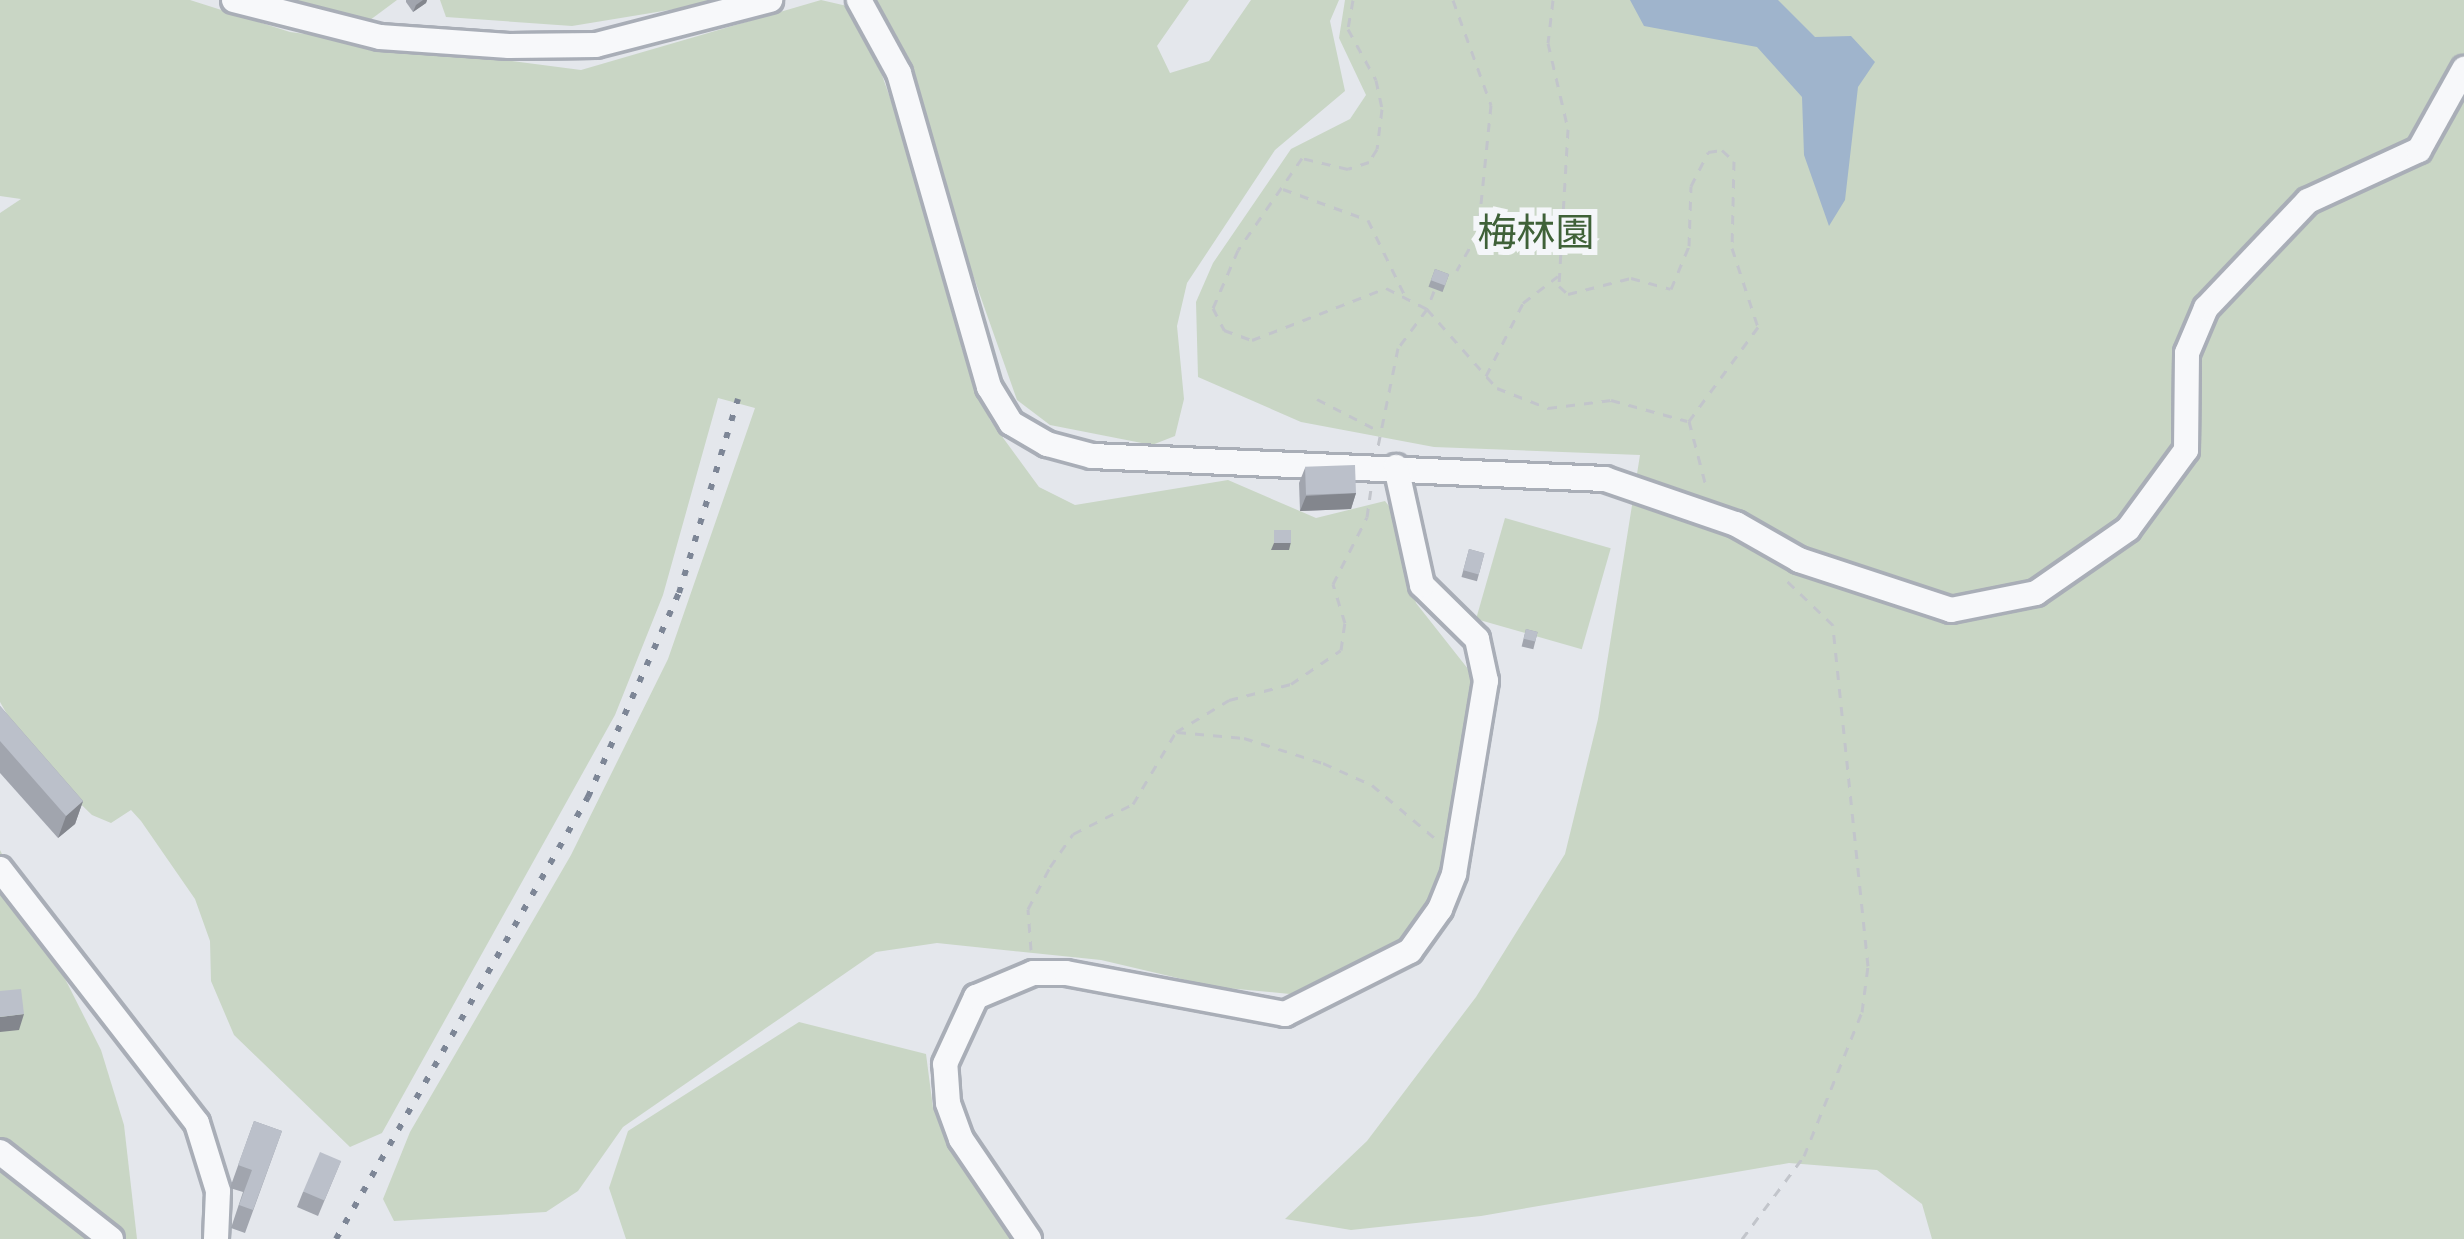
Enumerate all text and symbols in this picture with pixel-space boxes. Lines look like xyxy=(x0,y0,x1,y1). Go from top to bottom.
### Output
park label: 梅林園 xyxy=(1478,209,1594,255)

